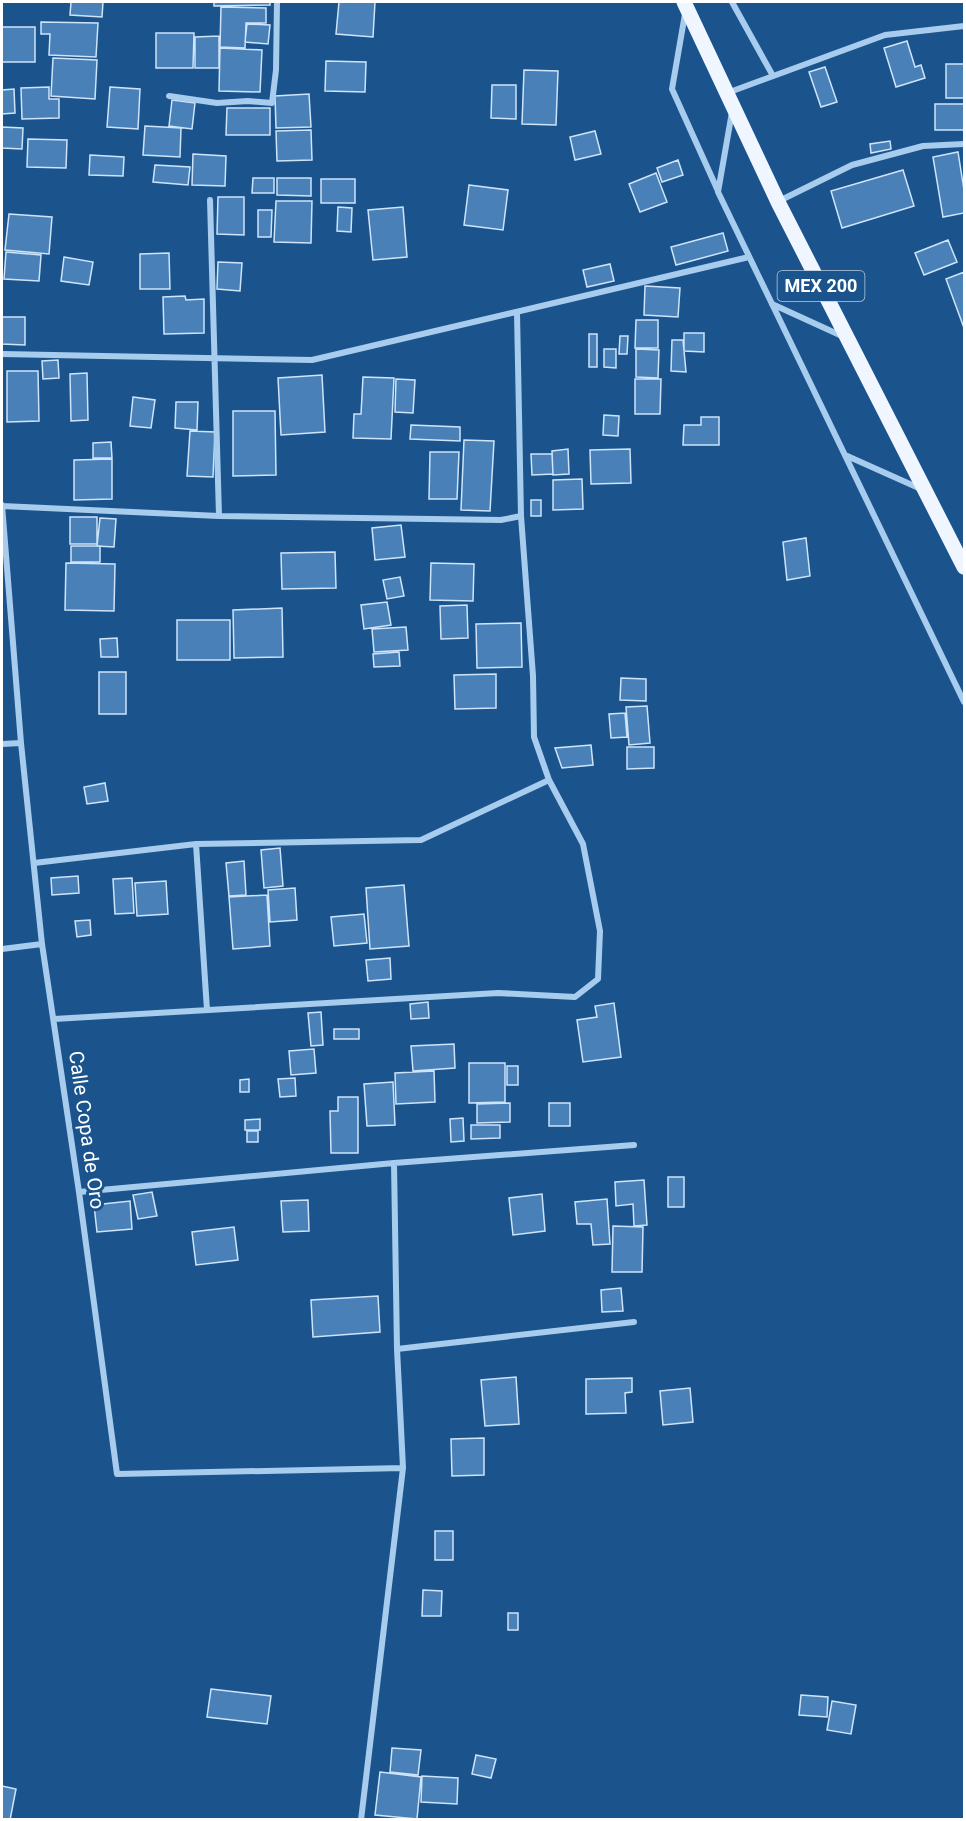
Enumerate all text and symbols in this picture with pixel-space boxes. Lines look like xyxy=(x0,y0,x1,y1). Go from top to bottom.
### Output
road number: MEX 200 xyxy=(778,271,864,301)
street label: Calle Copa de Oro xyxy=(64,1049,110,1211)

